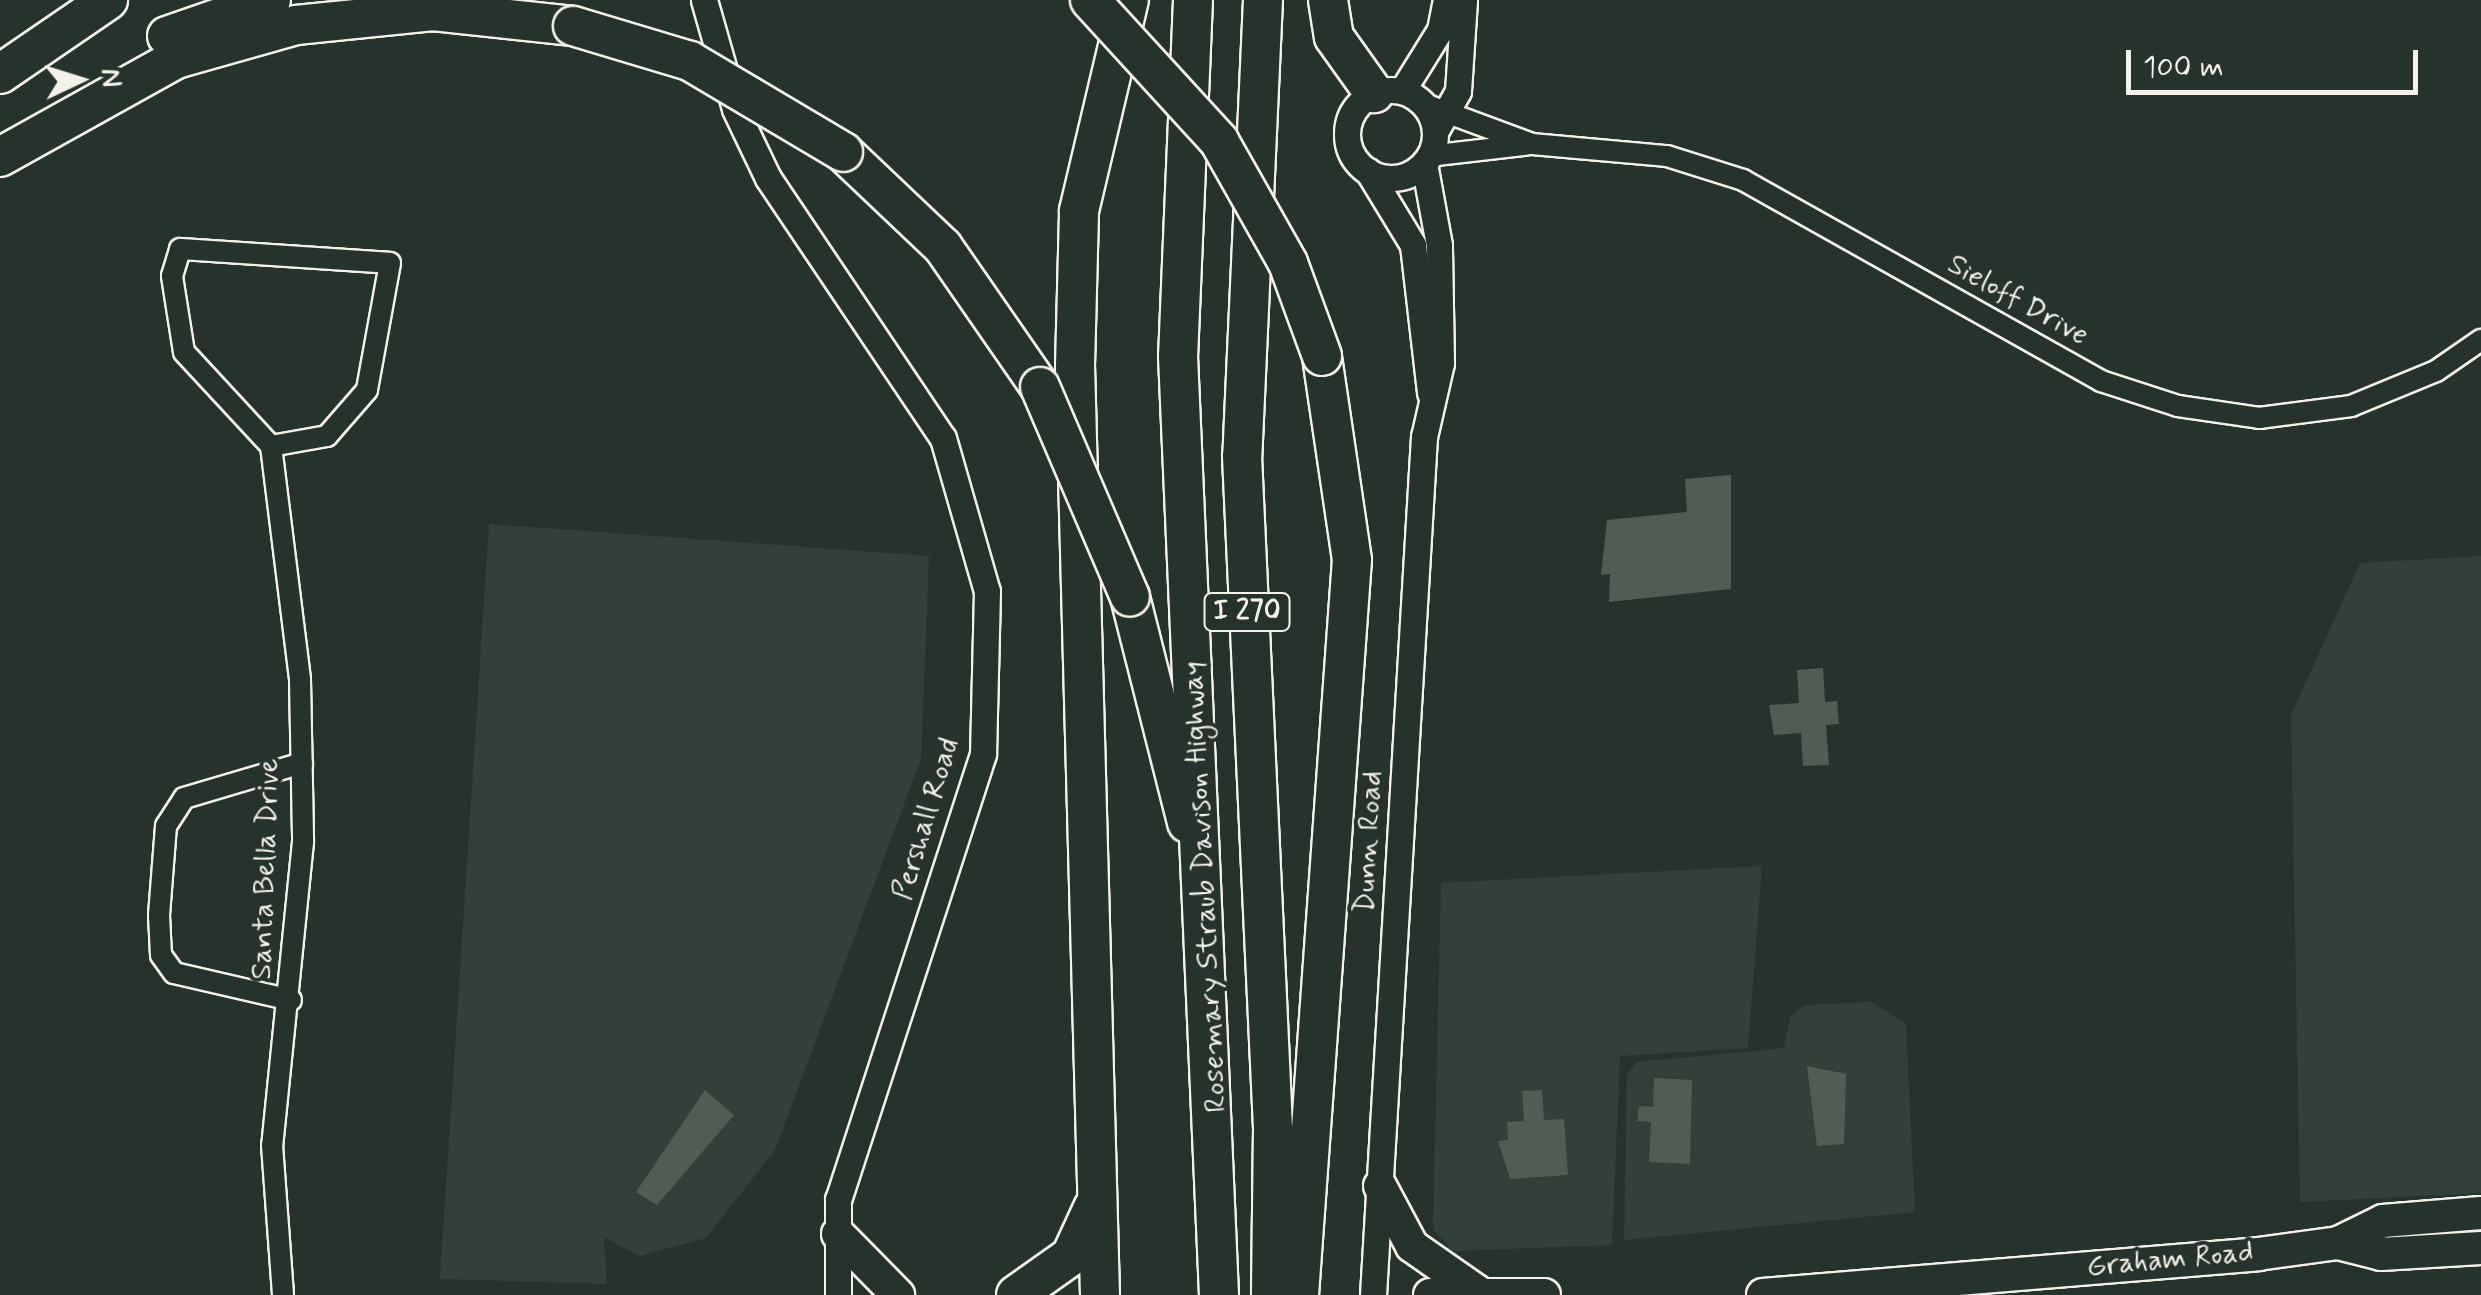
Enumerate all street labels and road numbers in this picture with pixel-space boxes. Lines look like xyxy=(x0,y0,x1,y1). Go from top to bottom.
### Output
street label: Sieloff Drive xyxy=(1942,247,2094,353)
road number: I 270 xyxy=(1202,589,1292,635)
street label: Rosemary Straub Davison Highway xyxy=(1175,664,1235,1110)
street label: Pershall Road xyxy=(885,734,967,904)
street label: Santa Bella Drive xyxy=(244,758,288,980)
street label: Dunn Road xyxy=(1347,770,1391,914)
street label: Graham Road xyxy=(2085,1235,2255,1285)

